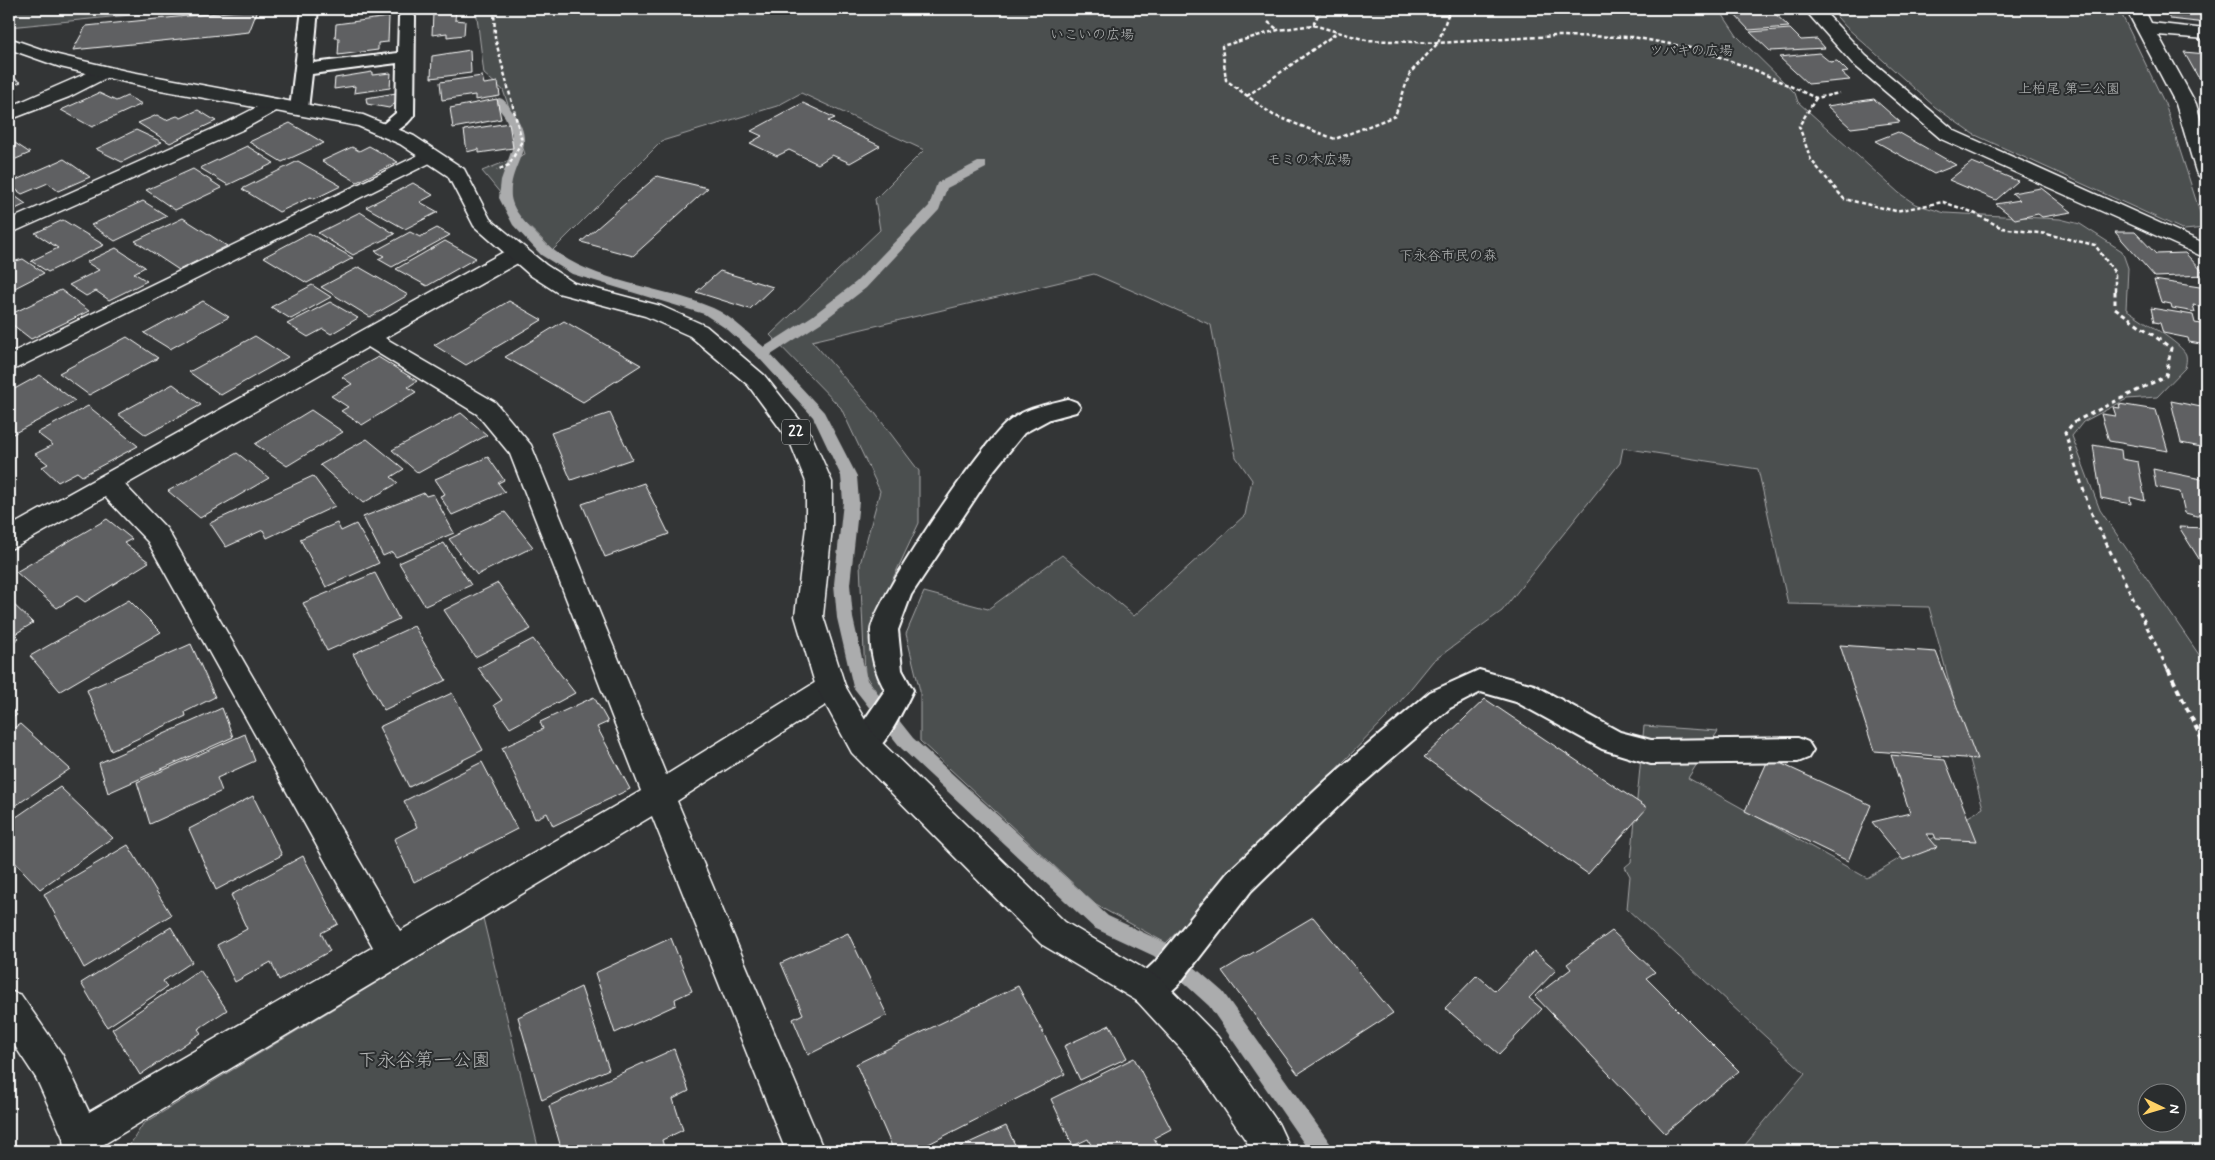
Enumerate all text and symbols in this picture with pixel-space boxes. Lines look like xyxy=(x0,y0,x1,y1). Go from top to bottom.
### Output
park label: いこいの広場 xyxy=(1050,26,1134,44)
park label: ツバキの広場 xyxy=(1649,42,1733,60)
park label: 上柏尾 第二公園 xyxy=(2018,80,2120,98)
park label: モミの木広場 xyxy=(1267,151,1351,169)
park label: 下永谷市民の森 xyxy=(1399,247,1497,265)
road number: 22 xyxy=(782,420,810,444)
park label: 下永谷第一公園 xyxy=(357,1048,491,1073)
north arrow xyxy=(2138,1082,2188,1132)
text: N xyxy=(2165,1104,2183,1114)

